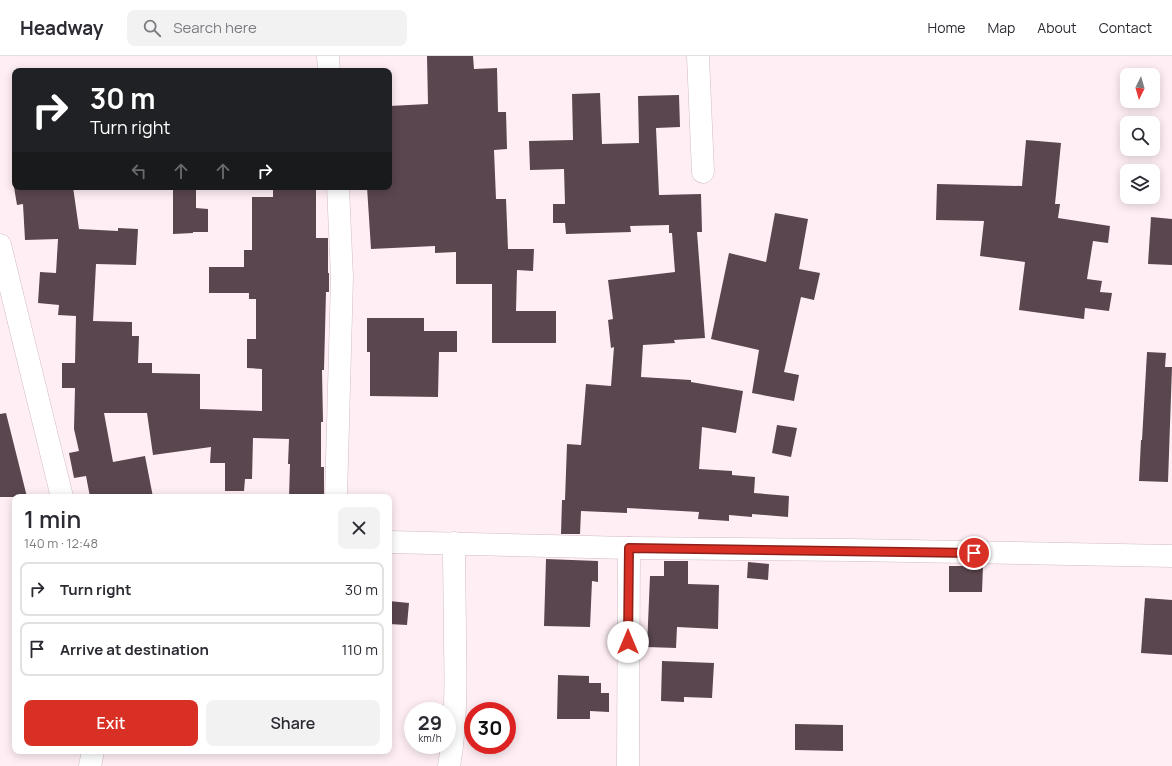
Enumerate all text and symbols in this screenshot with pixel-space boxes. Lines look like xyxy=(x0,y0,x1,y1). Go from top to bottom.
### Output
search box xyxy=(127,10,407,46)
text: Headway xyxy=(20,15,103,41)
icon: search xyxy=(141,17,163,39)
text: Search here xyxy=(173,17,257,38)
text: Home xyxy=(928,18,965,37)
text: Map xyxy=(987,18,1015,37)
text: About xyxy=(1037,18,1077,37)
text: Contact xyxy=(1099,18,1152,37)
north arrow xyxy=(1120,68,1160,108)
map controls xyxy=(1120,68,1160,204)
text: 30 m xyxy=(90,79,155,117)
icon: right xyxy=(24,84,76,136)
text: Turn right xyxy=(90,115,171,139)
button: search xyxy=(1120,116,1160,156)
icon: left xyxy=(128,160,150,182)
icon: ahead xyxy=(170,160,192,182)
icon: ahead xyxy=(212,160,234,182)
icon: right xyxy=(254,160,276,182)
button: layers xyxy=(1120,164,1160,204)
text: 1 min xyxy=(24,502,81,535)
button: close xyxy=(338,507,380,549)
text: 140 m · 12:48 xyxy=(24,534,98,552)
pin xyxy=(957,536,991,570)
icon: arrive xyxy=(963,542,985,564)
icon: right xyxy=(26,578,48,600)
text: Turn right xyxy=(60,579,131,600)
text: 30 m xyxy=(345,579,378,600)
position arrow xyxy=(607,621,649,663)
icon: arrive xyxy=(26,638,48,660)
text: Arrive at destination xyxy=(60,639,209,660)
text: 110 m xyxy=(341,639,378,660)
button: Exit xyxy=(24,700,198,746)
button: Share xyxy=(206,700,380,746)
speed limit sign: 30 xyxy=(464,702,516,754)
text: 29 xyxy=(418,709,442,736)
text: km/h xyxy=(418,731,442,745)

